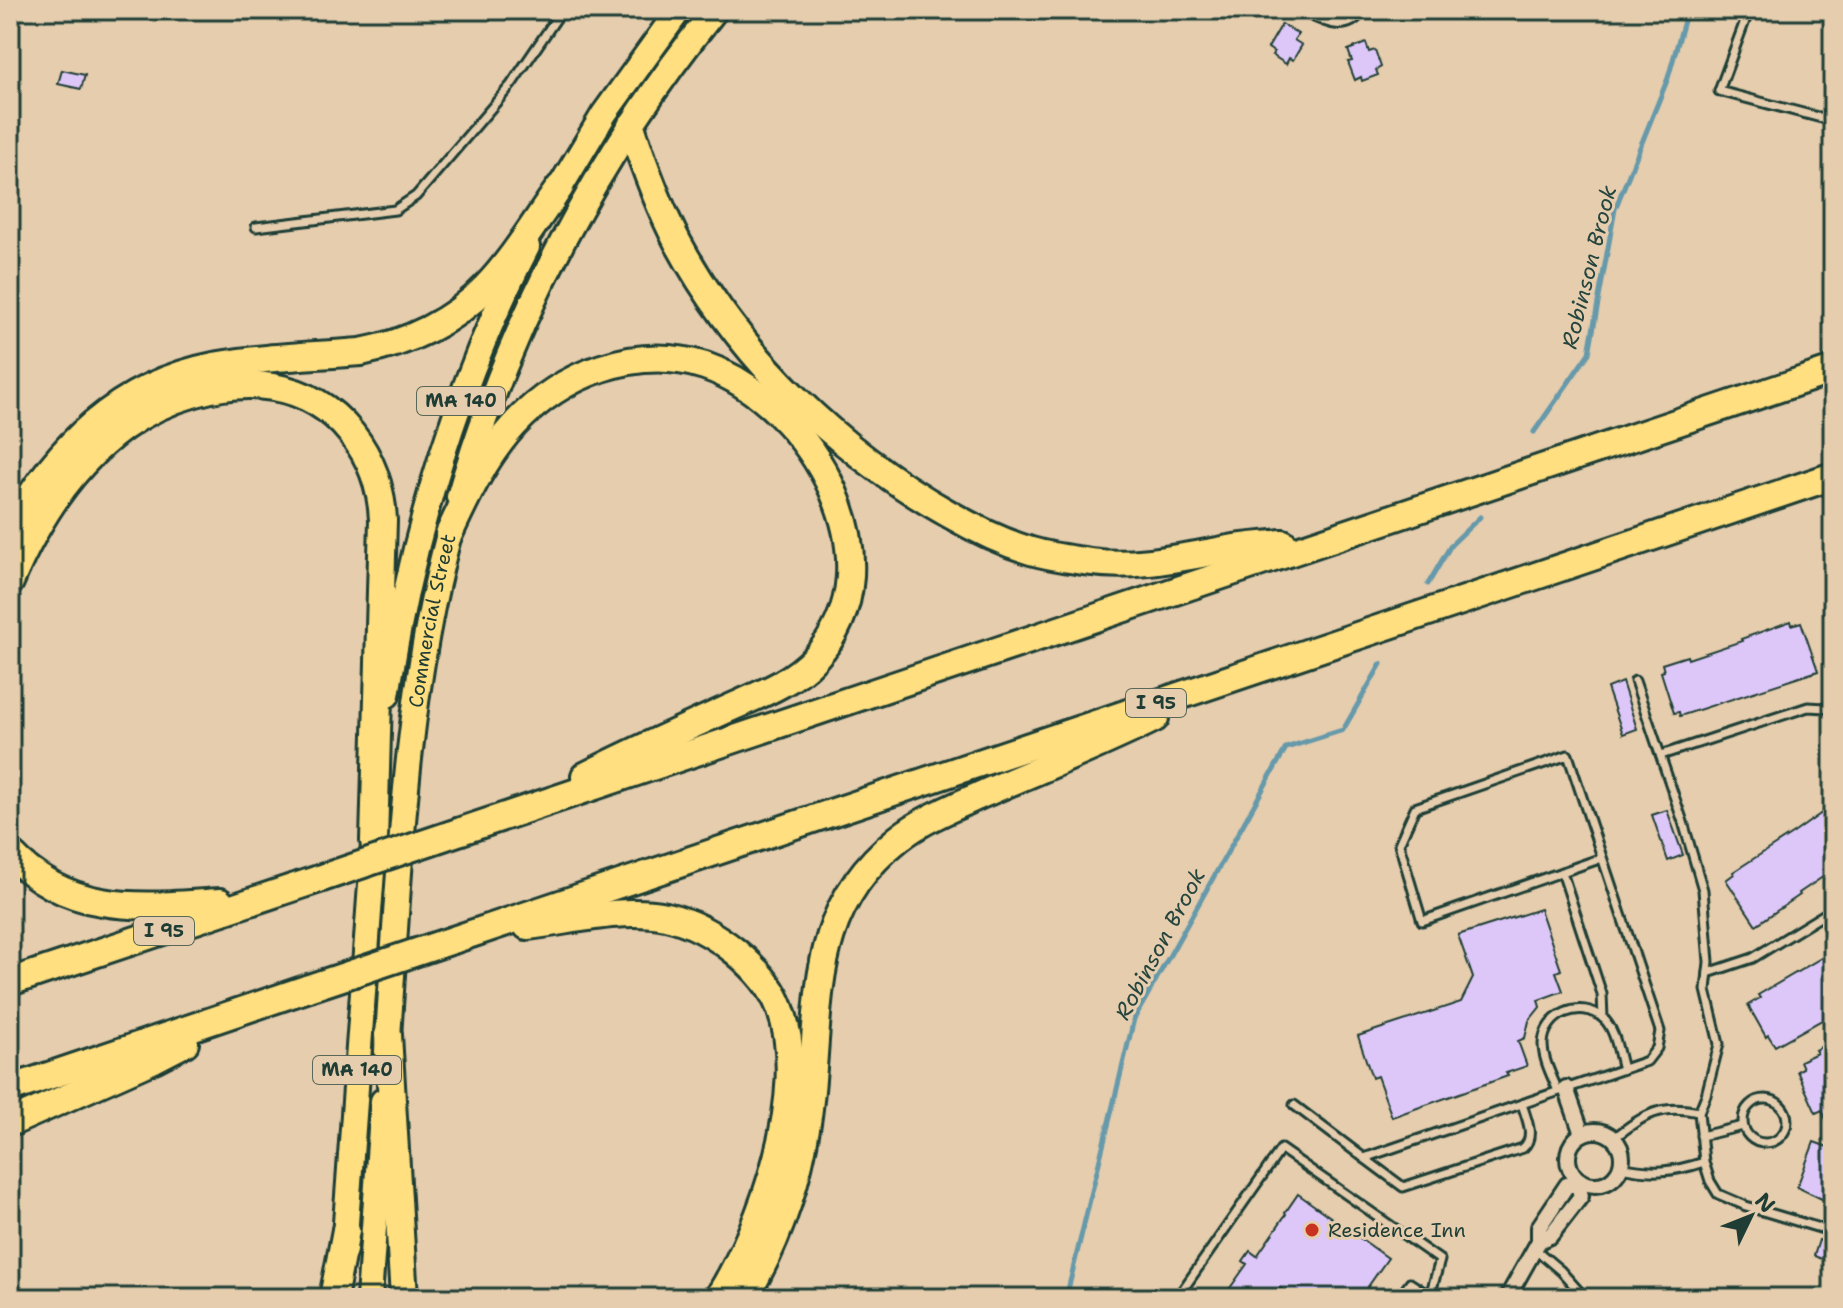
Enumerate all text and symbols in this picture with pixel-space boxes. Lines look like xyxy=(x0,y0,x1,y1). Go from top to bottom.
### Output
water label: Robinson Brook xyxy=(1555,182,1623,352)
road number: MA 140 xyxy=(417,387,505,415)
street label: Commercial Street xyxy=(402,531,461,709)
road number: I 95 xyxy=(1126,689,1186,717)
water label: Robinson Brook xyxy=(1108,863,1212,1025)
road number: I 95 xyxy=(134,917,194,945)
road number: MA 140 xyxy=(313,1056,401,1084)
north arrow xyxy=(1711,1176,1791,1256)
text: N xyxy=(1749,1186,1782,1219)
place label: Residence Inn xyxy=(1328,1217,1466,1243)
marker: Residence Inn xyxy=(1303,1221,1321,1239)

